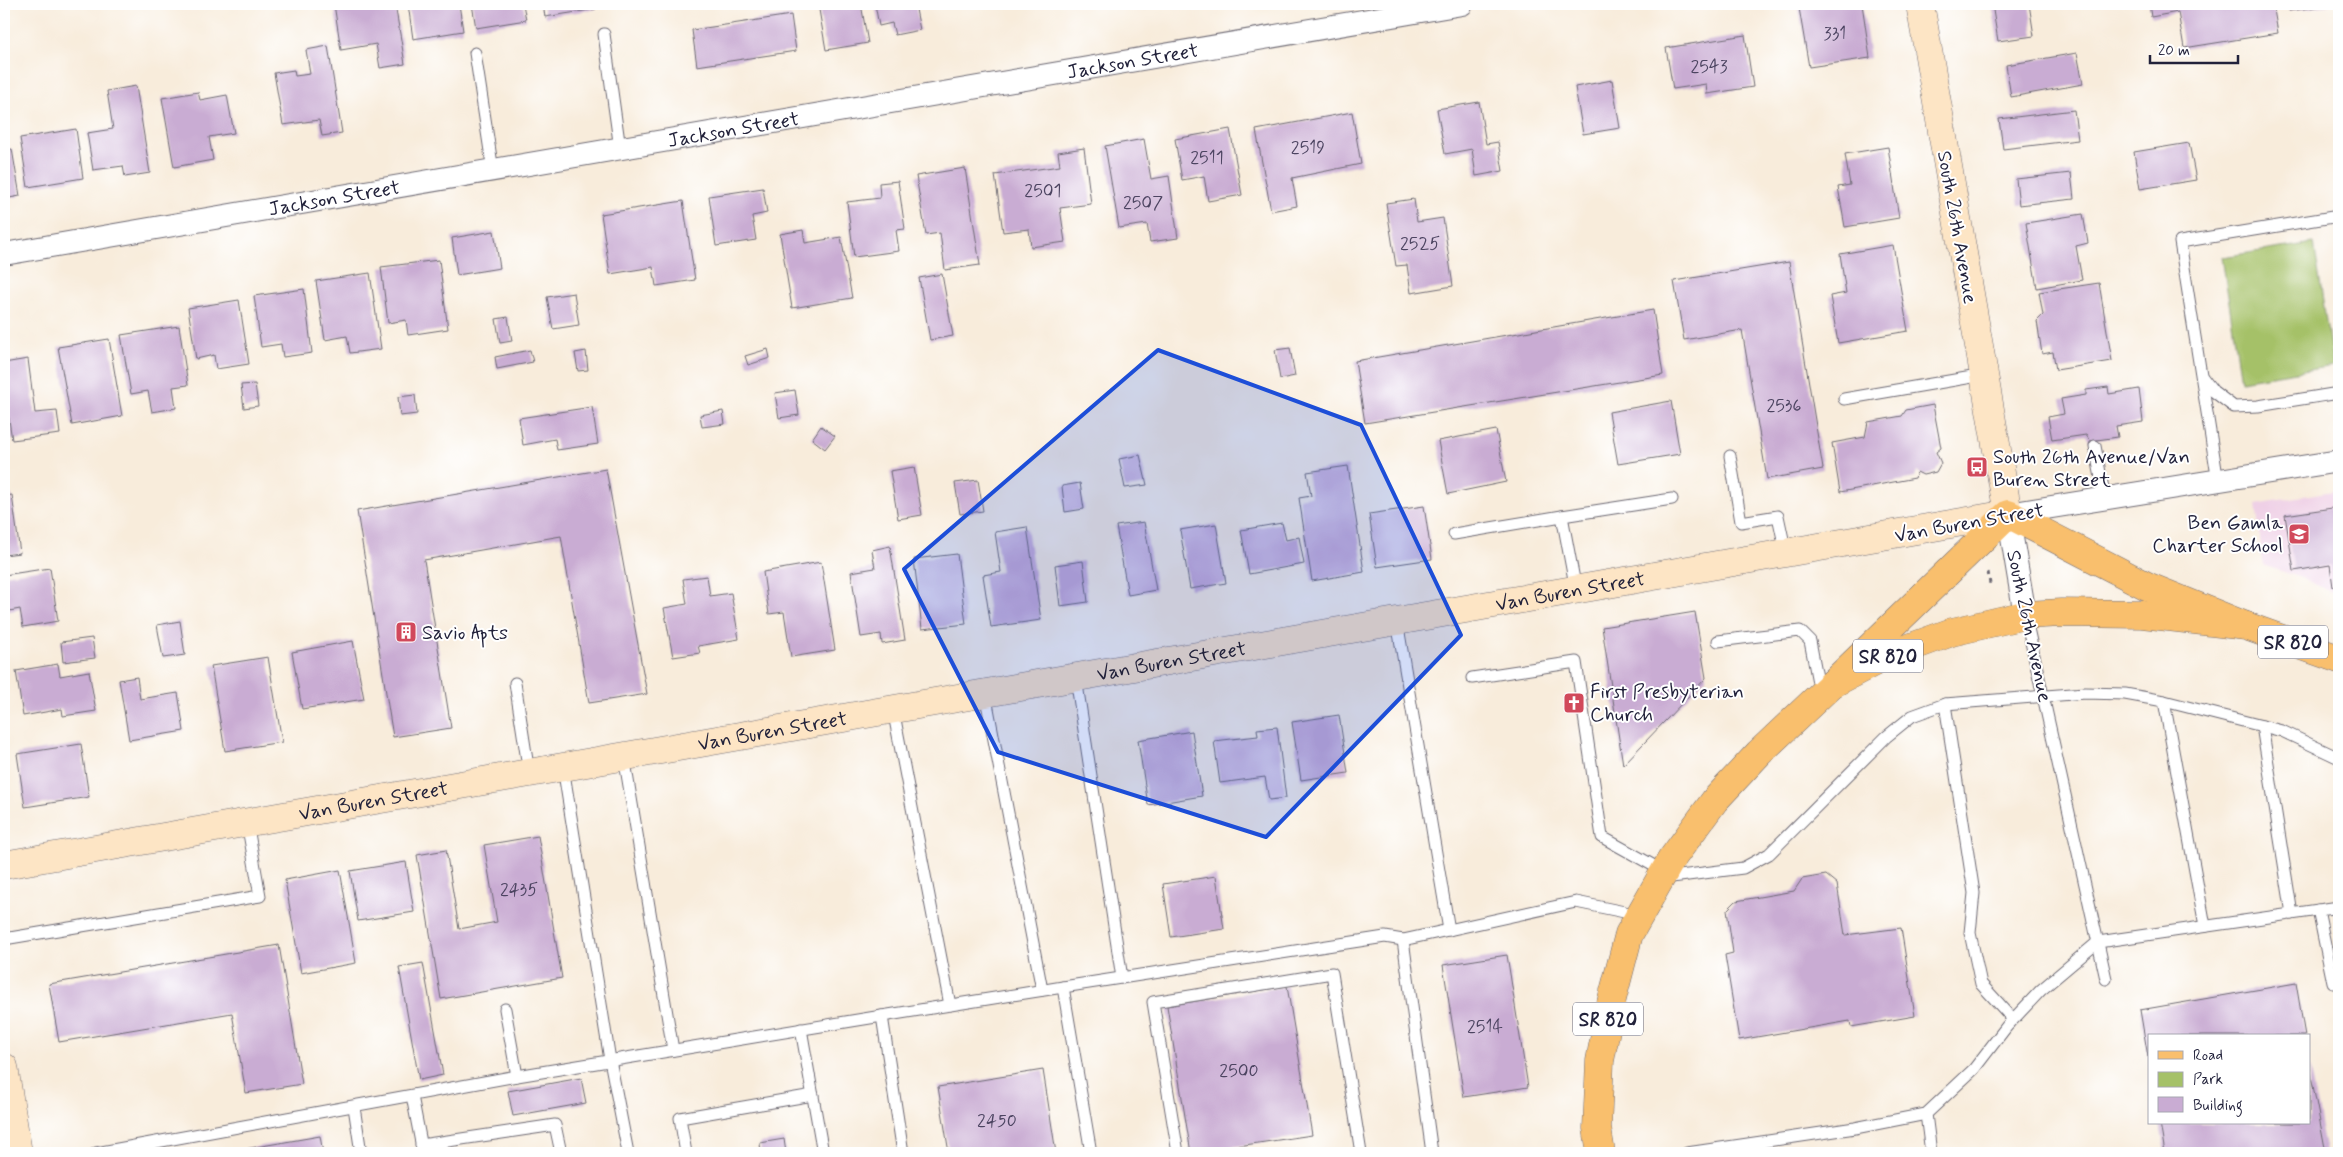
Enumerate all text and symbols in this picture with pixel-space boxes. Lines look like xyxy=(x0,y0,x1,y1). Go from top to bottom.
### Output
house number: 331 xyxy=(1824,22,1846,46)
scale bar xyxy=(2150,32,2238,64)
street label: Jackson Street xyxy=(1065,37,1201,87)
text: 20 m xyxy=(2158,41,2190,61)
house number: 2543 xyxy=(1690,55,1728,79)
street label: Jackson Street xyxy=(666,106,801,155)
house number: 2519 xyxy=(1291,136,1325,160)
house number: 2511 xyxy=(1190,146,1224,170)
street label: South 26th Avenue xyxy=(1930,149,1983,306)
street label: Jackson Street xyxy=(267,174,402,223)
house number: 2501 xyxy=(1024,179,1062,203)
house number: 2507 xyxy=(1123,191,1163,215)
house number: 2525 xyxy=(1400,232,1440,256)
house number: 2536 xyxy=(1767,394,1801,418)
place label: South 26th Avenue/Van Buren Street xyxy=(1993,444,2190,494)
bus stop icon: South 26th Avenue/Van Buren Street xyxy=(1965,455,1989,479)
street label: Van Buren Street xyxy=(1892,497,2046,550)
place label: Ben Gamla Charter School xyxy=(2152,510,2284,560)
school or university icon: Ben Gamla Charter School xyxy=(2287,522,2311,546)
street label: South 26th Avenue xyxy=(1999,548,2058,705)
street label: Van Buren Street xyxy=(1494,566,1647,619)
building icon: Savio Apts xyxy=(394,620,418,644)
place label: Savio Apts xyxy=(422,620,508,648)
road number: SR 820 xyxy=(2258,626,2328,659)
street label: Van Buren Street xyxy=(1095,636,1248,688)
road number: SR 820 xyxy=(1853,640,1923,672)
place label: First Presbyterian Church xyxy=(1590,679,1744,729)
church icon: First Presbyterian Church xyxy=(1562,691,1586,715)
street label: Van Buren Street xyxy=(696,706,849,758)
street label: Van Buren Street xyxy=(297,775,451,828)
house number: 2435 xyxy=(500,878,538,902)
road number: SR 820 xyxy=(1573,1002,1643,1036)
house number: 2514 xyxy=(1467,1015,1503,1039)
legend xyxy=(2148,1034,2310,1124)
text: Road xyxy=(2193,1046,2223,1066)
house number: 2500 xyxy=(1219,1059,1259,1083)
text: Park xyxy=(2193,1070,2223,1090)
text: Building xyxy=(2193,1096,2243,1117)
house number: 2450 xyxy=(977,1109,1017,1133)

